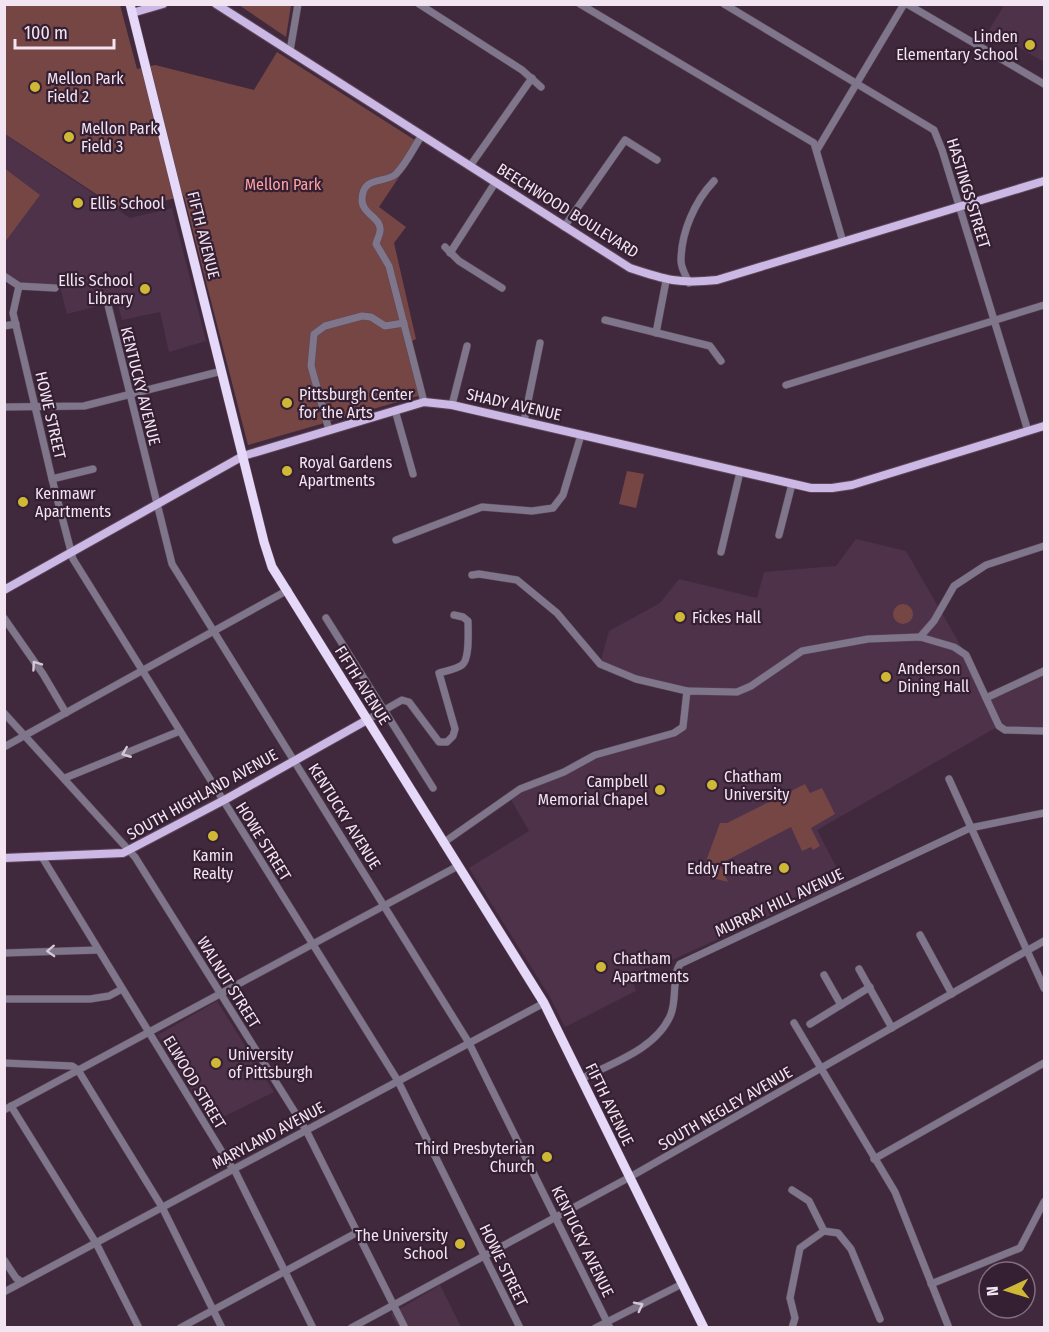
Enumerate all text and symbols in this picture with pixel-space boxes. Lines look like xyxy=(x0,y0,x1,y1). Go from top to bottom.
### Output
scale bar xyxy=(15,12,114,50)
text: 100 m xyxy=(24,22,68,44)
place label: Linden Elementary School xyxy=(896,27,1018,64)
marker: Linden Elementary School xyxy=(1023,38,1037,52)
place label: Mellon Park Field 2 xyxy=(47,69,124,106)
marker: Mellon Park Field 2 xyxy=(28,80,42,94)
place label: Mellon Park Field 3 xyxy=(81,119,158,156)
marker: Mellon Park Field 3 xyxy=(62,130,76,144)
street label: HASTINGS STREET xyxy=(943,136,994,251)
street label: BEECHWOOD BOULEVARD xyxy=(493,159,642,262)
park label: Mellon Park xyxy=(245,175,322,194)
street label: FIFTH AVENUE xyxy=(183,189,224,281)
place label: Ellis School xyxy=(90,194,165,213)
marker: Ellis School xyxy=(71,196,85,210)
place label: Ellis School Library xyxy=(58,271,134,308)
marker: Ellis School Library xyxy=(138,282,152,296)
street label: KENTUCKY AVENUE xyxy=(117,325,164,447)
street label: HOWE STREET xyxy=(31,370,70,461)
street label: SHADY AVENUE xyxy=(464,384,563,425)
place label: Pittsburgh Center for the Arts xyxy=(299,385,414,422)
marker: Pittsburgh Center for the Arts xyxy=(280,396,294,410)
place label: Royal Gardens Apartments xyxy=(299,453,392,490)
marker: Royal Gardens Apartments xyxy=(280,464,294,478)
place label: Kenmawr Apartments xyxy=(35,484,111,521)
marker: Kenmawr Apartments xyxy=(16,495,30,509)
place label: Fickes Hall xyxy=(692,608,761,627)
marker: Fickes Hall xyxy=(673,610,687,624)
street label: FIFTH AVENUE xyxy=(331,642,394,728)
place label: Anderson Dining Hall xyxy=(898,659,969,696)
one-way arrow xyxy=(32,660,43,671)
marker: Anderson Dining Hall xyxy=(879,670,893,684)
street label: SOUTH HIGHLAND AVENUE xyxy=(123,745,281,844)
one-way arrow xyxy=(121,746,132,758)
street label: KENTUCKY AVENUE xyxy=(304,760,385,873)
place label: Chatham University xyxy=(724,767,790,804)
place label: Campbell Memorial Chapel xyxy=(538,772,648,809)
marker: Chatham University xyxy=(705,778,719,792)
marker: Campbell Memorial Chapel xyxy=(653,783,667,797)
street label: HOWE STREET xyxy=(232,798,296,885)
marker: Kamin Realty xyxy=(206,829,220,843)
place label: Kamin Realty xyxy=(193,846,234,883)
place label: Eddy Theatre xyxy=(687,859,772,878)
marker: Eddy Theatre xyxy=(777,861,791,875)
street label: MURRAY HILL AVENUE xyxy=(712,864,847,941)
street label: WALNUT STREET xyxy=(193,933,264,1032)
one-way arrow xyxy=(47,945,56,958)
place label: Chatham Apartments xyxy=(613,949,689,986)
marker: Chatham Apartments xyxy=(594,960,608,974)
street label: ELWOOD STREET xyxy=(159,1032,230,1133)
place label: University of Pittsburgh xyxy=(228,1045,313,1082)
marker: University of Pittsburgh xyxy=(209,1056,223,1070)
street label: FIFTH AVENUE xyxy=(581,1060,638,1149)
street label: SOUTH NEGLEY AVENUE xyxy=(655,1062,795,1154)
street label: MARYLAND AVENUE xyxy=(209,1098,328,1173)
place label: Third Presbyterian Church xyxy=(415,1139,535,1176)
marker: Third Presbyterian Church xyxy=(540,1150,554,1164)
street label: KENTUCKY AVENUE xyxy=(547,1183,618,1300)
street label: HOWE STREET xyxy=(475,1221,532,1310)
place label: The University School xyxy=(355,1226,449,1263)
marker: The University School xyxy=(453,1237,467,1251)
north arrow xyxy=(977,1260,1037,1320)
text: N xyxy=(983,1286,1002,1296)
one-way arrow xyxy=(632,1302,643,1313)

